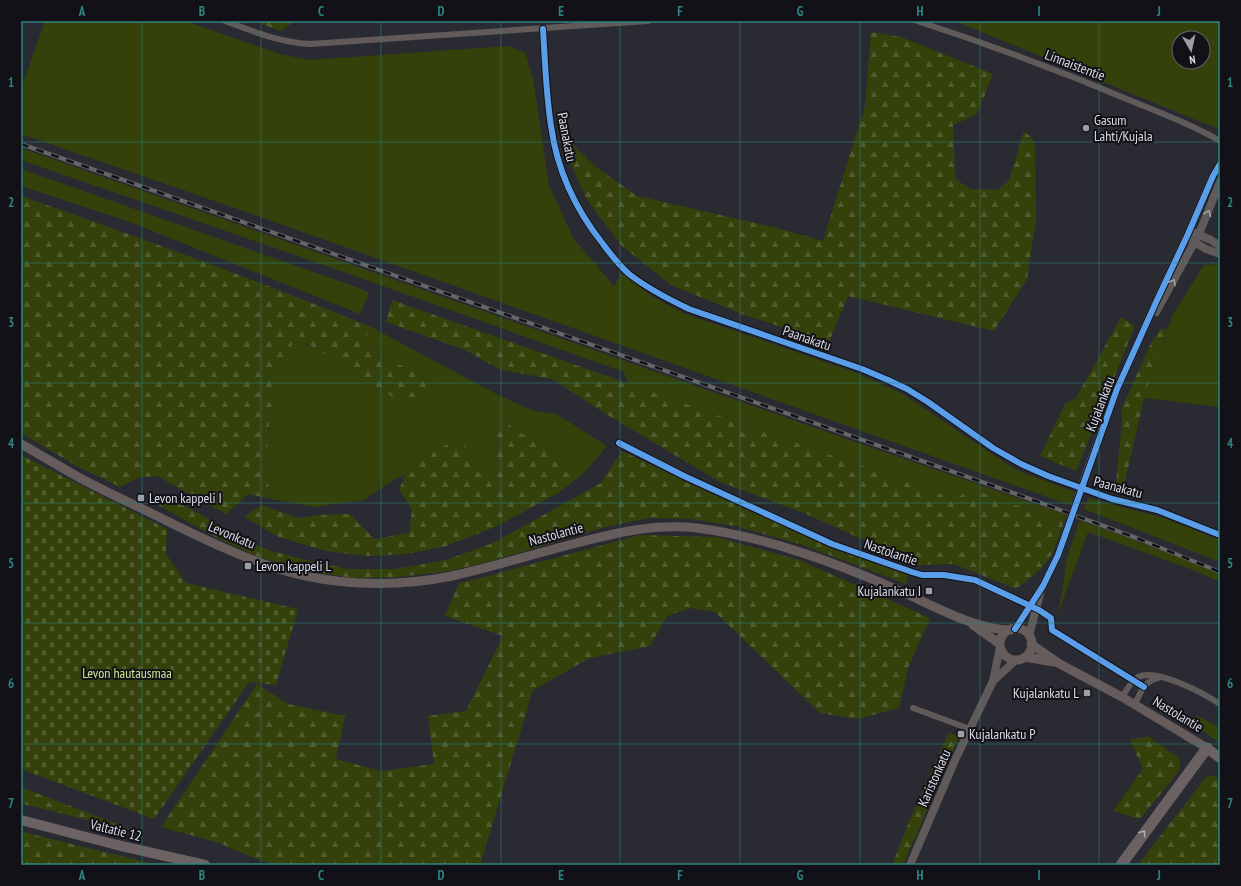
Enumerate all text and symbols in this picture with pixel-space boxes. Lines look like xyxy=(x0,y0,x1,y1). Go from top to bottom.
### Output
text: A xyxy=(78,3,86,20)
text: B xyxy=(199,3,205,20)
text: C xyxy=(318,3,324,20)
text: D xyxy=(438,3,445,20)
text: E xyxy=(558,3,564,20)
text: F xyxy=(677,3,683,20)
text: G xyxy=(797,3,804,20)
text: H xyxy=(917,3,924,20)
text: I xyxy=(1037,3,1041,20)
text: J xyxy=(1156,3,1161,20)
north arrow xyxy=(1171,30,1211,70)
street label: Linnaistentie xyxy=(1042,45,1108,85)
text: N xyxy=(1188,52,1197,67)
text: 1 xyxy=(8,74,14,91)
text: 1 xyxy=(1227,74,1233,91)
street label: Paanakatu xyxy=(553,111,581,163)
place label: Gasum Lahti/Kujala xyxy=(1094,111,1153,145)
marker: Gasum Lahti/Kujala xyxy=(1081,123,1091,133)
text: 2 xyxy=(8,194,14,211)
text: 2 xyxy=(1227,194,1233,211)
one-way arrow xyxy=(1203,209,1211,216)
one-way arrow xyxy=(1169,279,1176,286)
text: 3 xyxy=(8,314,14,331)
text: 3 xyxy=(1227,314,1233,331)
street label: Paanakatu xyxy=(781,321,833,355)
street label: Kujalankatu xyxy=(1081,374,1119,434)
text: 4 xyxy=(8,435,15,452)
text: 4 xyxy=(1227,435,1234,452)
street label: Paanakatu xyxy=(1092,472,1144,502)
place label: Levon kappeli I xyxy=(149,489,222,507)
marker: Levon kappeli I xyxy=(136,493,146,503)
street label: Levonkatu xyxy=(206,517,258,553)
street label: Nastolantie xyxy=(527,518,585,550)
street label: Nastolantie xyxy=(862,534,920,570)
text: 5 xyxy=(8,555,14,572)
text: 5 xyxy=(1227,555,1233,572)
place label: Levon kappeli L xyxy=(256,557,332,575)
marker: Levon kappeli L xyxy=(243,561,253,571)
place label: Kujalankatu I xyxy=(858,582,921,600)
marker: Kujalankatu I xyxy=(924,586,934,596)
park label: Levon hautausmaa xyxy=(82,664,172,682)
text: 6 xyxy=(8,675,14,692)
text: 6 xyxy=(1227,675,1233,692)
place label: Kujalankatu L xyxy=(1013,684,1079,702)
marker: Kujalankatu L xyxy=(1082,688,1092,698)
street label: Nastolantie xyxy=(1150,692,1207,736)
place label: Kujalankatu P xyxy=(969,725,1036,743)
marker: Kujalankatu P xyxy=(956,729,966,739)
street label: Karistonkatu xyxy=(913,747,955,809)
text: 7 xyxy=(8,795,14,812)
text: 7 xyxy=(1227,795,1233,812)
street label: Valtatie 12 xyxy=(87,815,144,845)
one-way arrow xyxy=(1139,831,1146,838)
text: A xyxy=(78,867,86,884)
text: B xyxy=(199,867,205,884)
text: C xyxy=(318,867,324,884)
text: D xyxy=(438,867,445,884)
text: E xyxy=(558,867,564,884)
text: F xyxy=(677,867,683,884)
text: G xyxy=(797,867,804,884)
text: H xyxy=(917,867,924,884)
text: I xyxy=(1037,867,1041,884)
text: J xyxy=(1156,867,1161,884)

